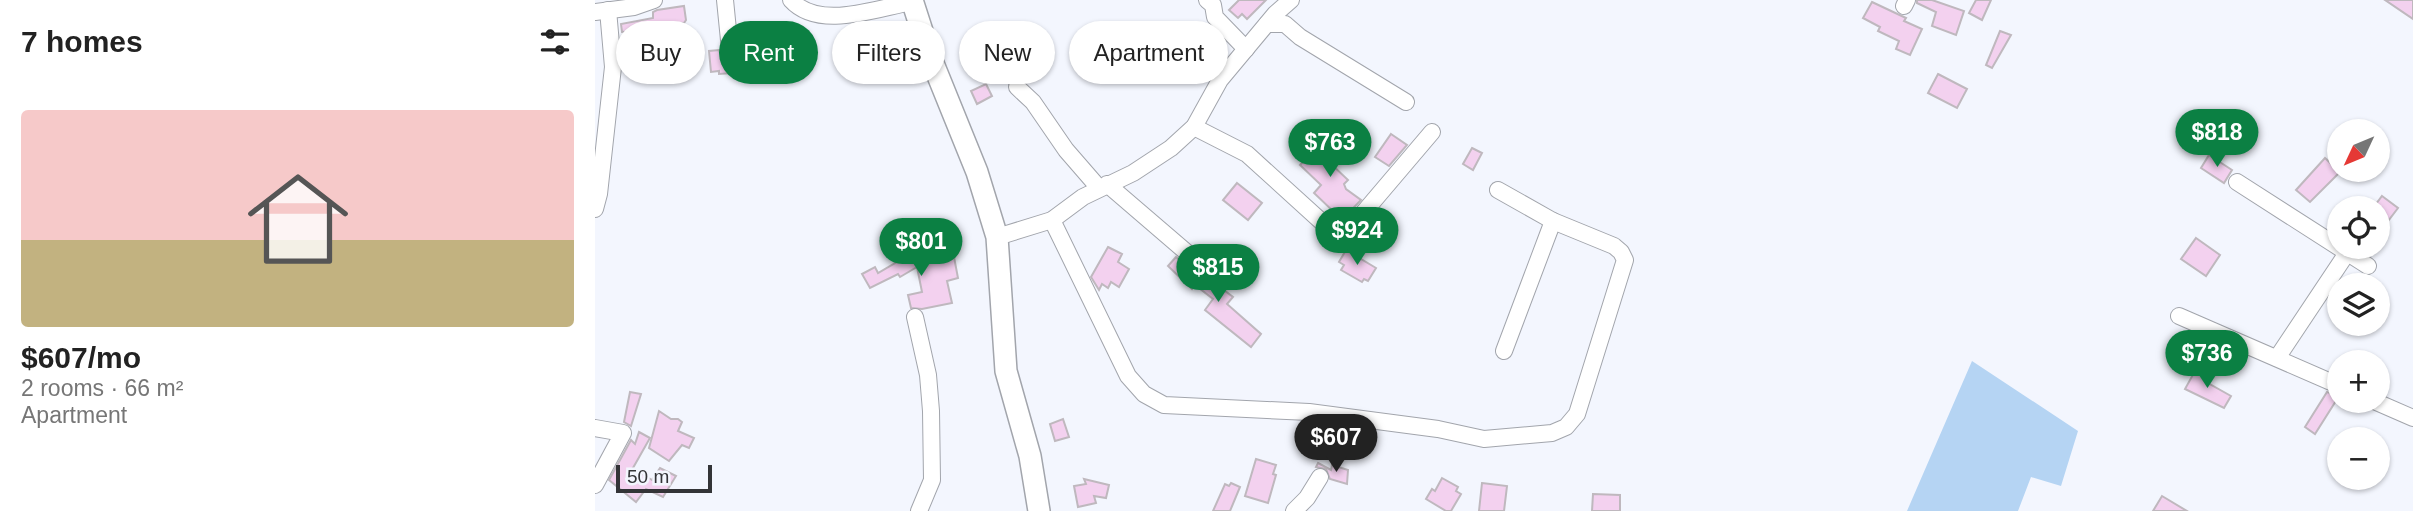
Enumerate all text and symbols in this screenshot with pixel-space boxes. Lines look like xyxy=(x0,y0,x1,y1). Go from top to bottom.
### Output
chip: Buy xyxy=(616,21,705,84)
chip: Rent xyxy=(719,21,818,84)
chip: Filters xyxy=(832,21,945,84)
chip: New xyxy=(959,21,1055,84)
chip: Apartment xyxy=(1069,21,1228,84)
icon: filters xyxy=(536,23,574,61)
text: 7 homes xyxy=(21,25,143,58)
pin: $818 xyxy=(2176,110,2258,169)
text: $818 xyxy=(2191,119,2243,145)
north arrow xyxy=(2327,119,2391,182)
map controls xyxy=(2327,119,2390,490)
pin: $763 xyxy=(1289,120,1371,179)
text: $763 xyxy=(1304,129,1356,155)
icon: home xyxy=(235,156,361,282)
button: locate xyxy=(2327,196,2390,259)
pin: $924 xyxy=(1316,208,1398,267)
text: $924 xyxy=(1331,217,1383,243)
pin: $801 xyxy=(880,218,962,278)
text: $801 xyxy=(895,228,947,254)
pin: $815 xyxy=(1177,244,1259,304)
text: $815 xyxy=(1192,254,1244,280)
button: layers xyxy=(2327,273,2390,336)
pin: $736 xyxy=(2166,330,2248,390)
text: $736 xyxy=(2181,340,2233,366)
text: $607/mo xyxy=(21,341,141,374)
button: + xyxy=(2327,350,2390,413)
text: 2 rooms · 66 m² xyxy=(21,375,183,401)
text: Apartment xyxy=(21,402,127,428)
pin: $607 xyxy=(1295,414,1377,474)
text: $607 xyxy=(1310,424,1362,450)
button: − xyxy=(2327,427,2390,490)
scale bar xyxy=(616,462,712,494)
text: 50 m xyxy=(627,466,669,487)

